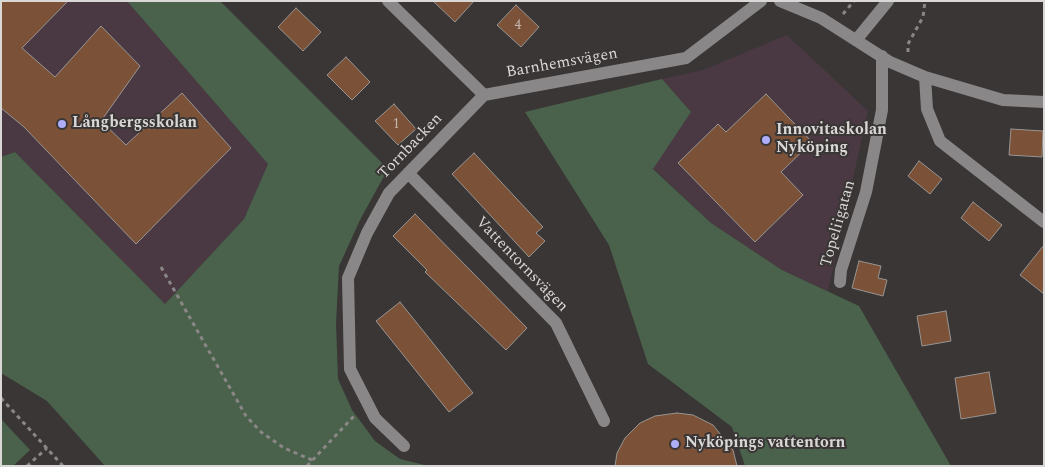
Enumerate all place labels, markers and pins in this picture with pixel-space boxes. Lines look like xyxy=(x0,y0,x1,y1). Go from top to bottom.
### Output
place label: Långbergsskolan xyxy=(72,114,197,134)
marker: Långbergsskolan xyxy=(56,118,68,130)
place label: Innovitaskolan Nyköping xyxy=(776,121,887,159)
marker: Innovitaskolan Nyköping xyxy=(760,134,772,146)
place label: Nyköpings vattentorn xyxy=(685,434,845,454)
marker: Nyköpings vattentorn xyxy=(669,438,681,450)

